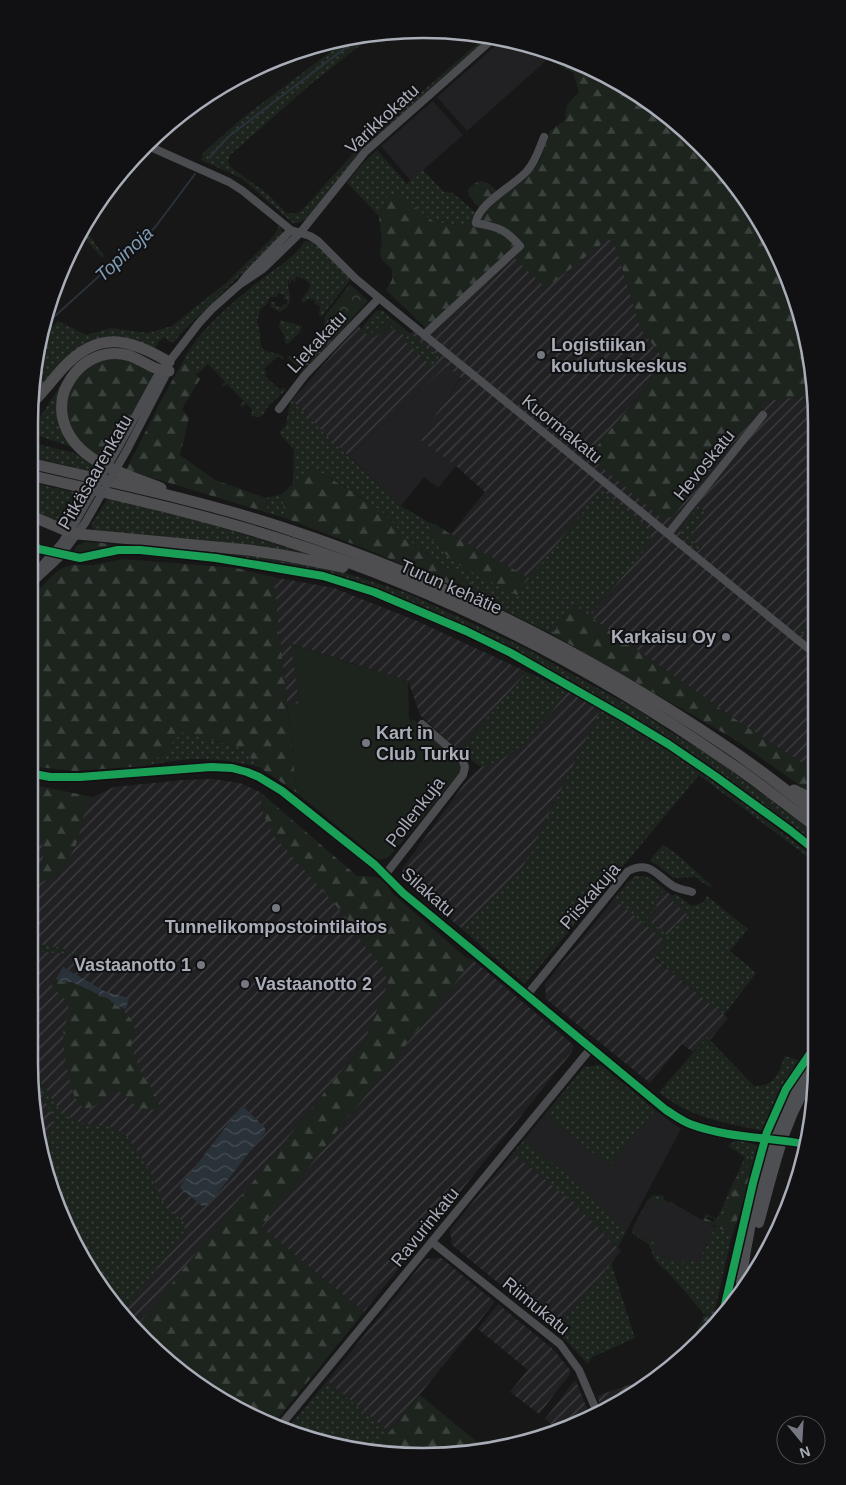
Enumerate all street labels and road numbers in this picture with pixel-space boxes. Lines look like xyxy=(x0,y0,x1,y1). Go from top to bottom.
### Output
street label: Varikkokatu xyxy=(341,80,423,158)
street label: Liekakatu xyxy=(283,307,351,377)
street label: Kuormakatu xyxy=(518,391,606,467)
street label: Pitkäsaarenkatu xyxy=(54,411,136,533)
street label: Hevoskatu xyxy=(669,426,739,504)
street label: Turun kehätie xyxy=(397,556,505,618)
street label: Pollenkuja xyxy=(382,772,449,851)
street label: Piiskakuja xyxy=(556,858,625,933)
street label: Silakatu xyxy=(397,863,459,921)
street label: Ravurinkatu xyxy=(387,1183,463,1271)
street label: Riimukatu xyxy=(499,1273,573,1339)

